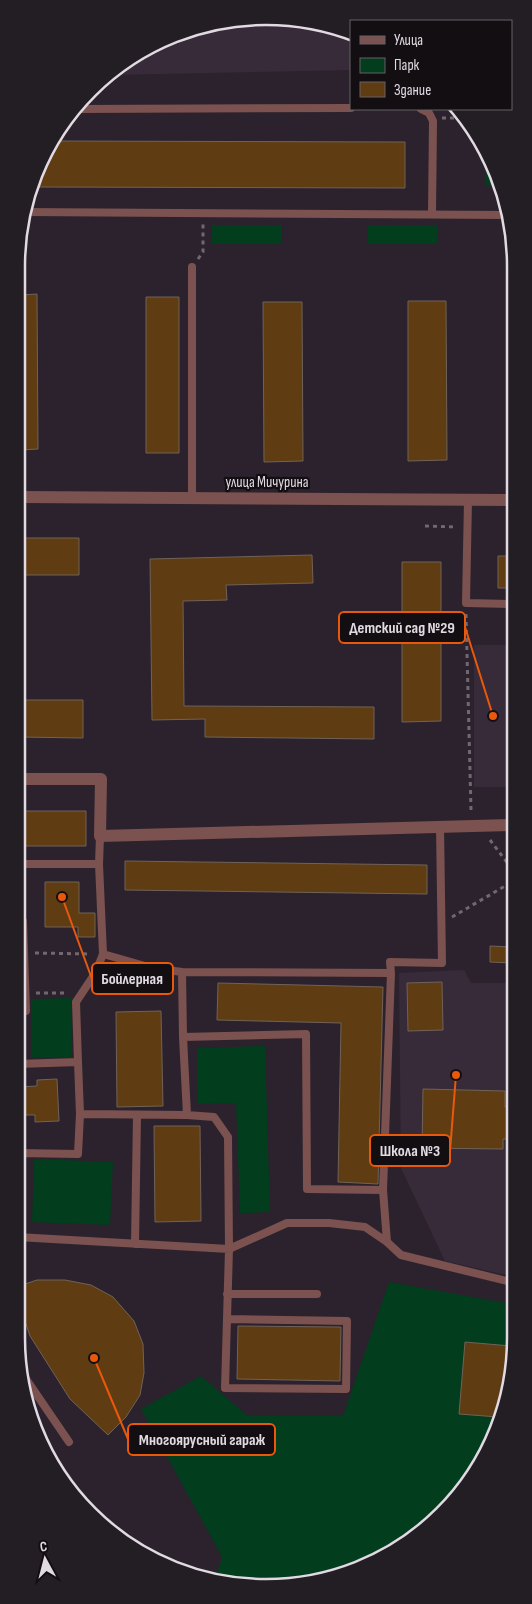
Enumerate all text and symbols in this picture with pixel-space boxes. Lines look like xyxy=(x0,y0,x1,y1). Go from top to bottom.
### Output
legend xyxy=(350,20,512,110)
text: Улица xyxy=(394,31,423,50)
text: Парк xyxy=(394,56,420,75)
text: Здание xyxy=(394,81,431,100)
street label: улица Мичурина xyxy=(225,473,309,492)
callout: Детский сад №29 xyxy=(339,612,465,643)
text: Детский сад №29 xyxy=(349,619,455,638)
callout: Бойлерная xyxy=(92,963,173,994)
text: Бойлерная xyxy=(101,970,163,989)
callout: Школа №3 xyxy=(370,1135,450,1166)
text: Школа №3 xyxy=(380,1142,440,1161)
callout: Многоярусный гараж xyxy=(128,1424,275,1455)
text: Многоярусный гараж xyxy=(139,1431,265,1450)
north arrow xyxy=(20,1534,70,1584)
text: С xyxy=(39,1538,48,1555)

